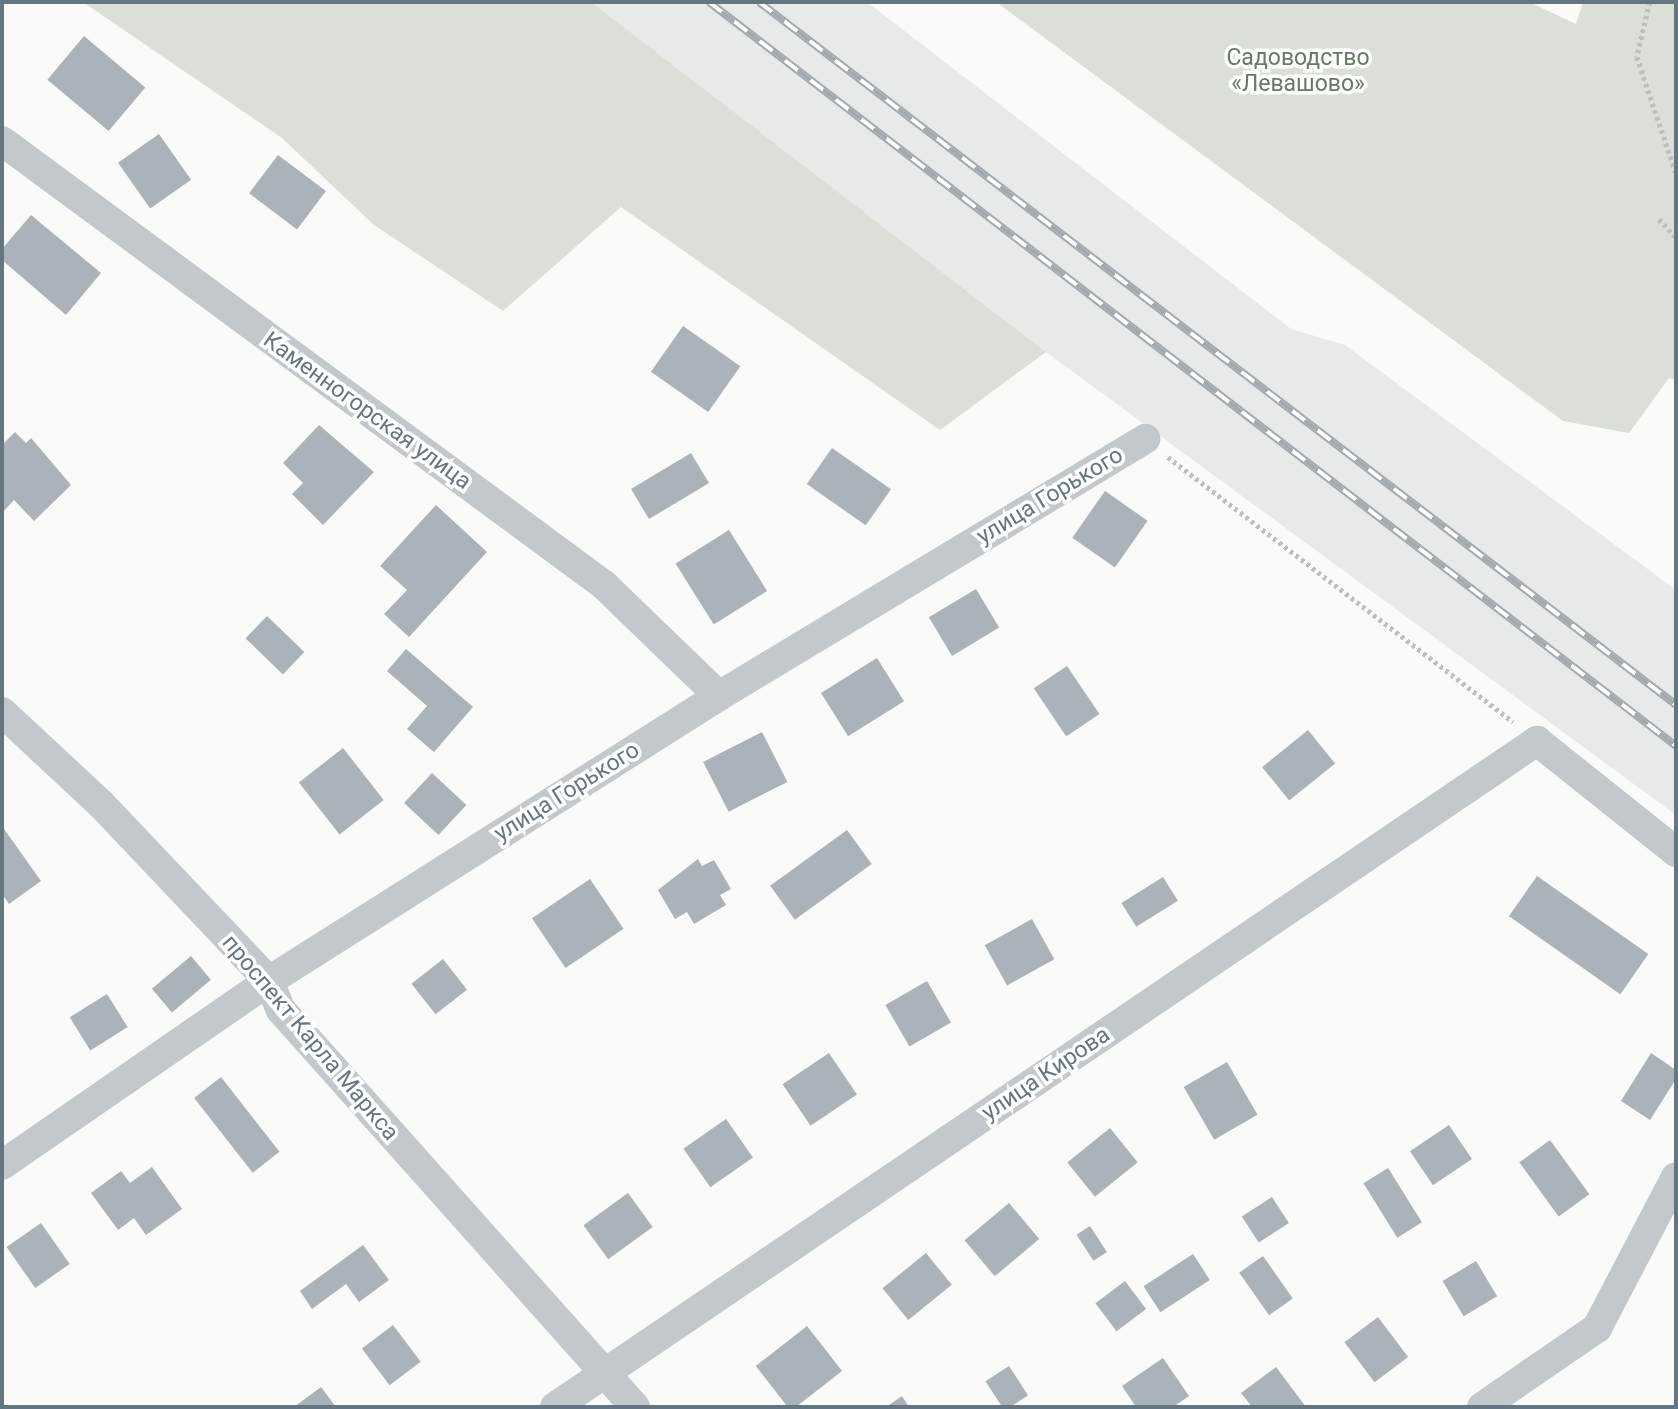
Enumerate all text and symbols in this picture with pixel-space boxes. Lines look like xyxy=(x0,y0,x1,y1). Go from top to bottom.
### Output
park label: Садоводство «Левашово» xyxy=(1226,44,1370,98)
street label: Каменногорская улица xyxy=(258,326,476,496)
street label: улица Горького xyxy=(972,441,1128,551)
street label: улица Горького xyxy=(489,736,645,848)
street label: проспект Карла Маркса xyxy=(216,930,404,1146)
street label: улица Кирова xyxy=(977,1021,1115,1127)

